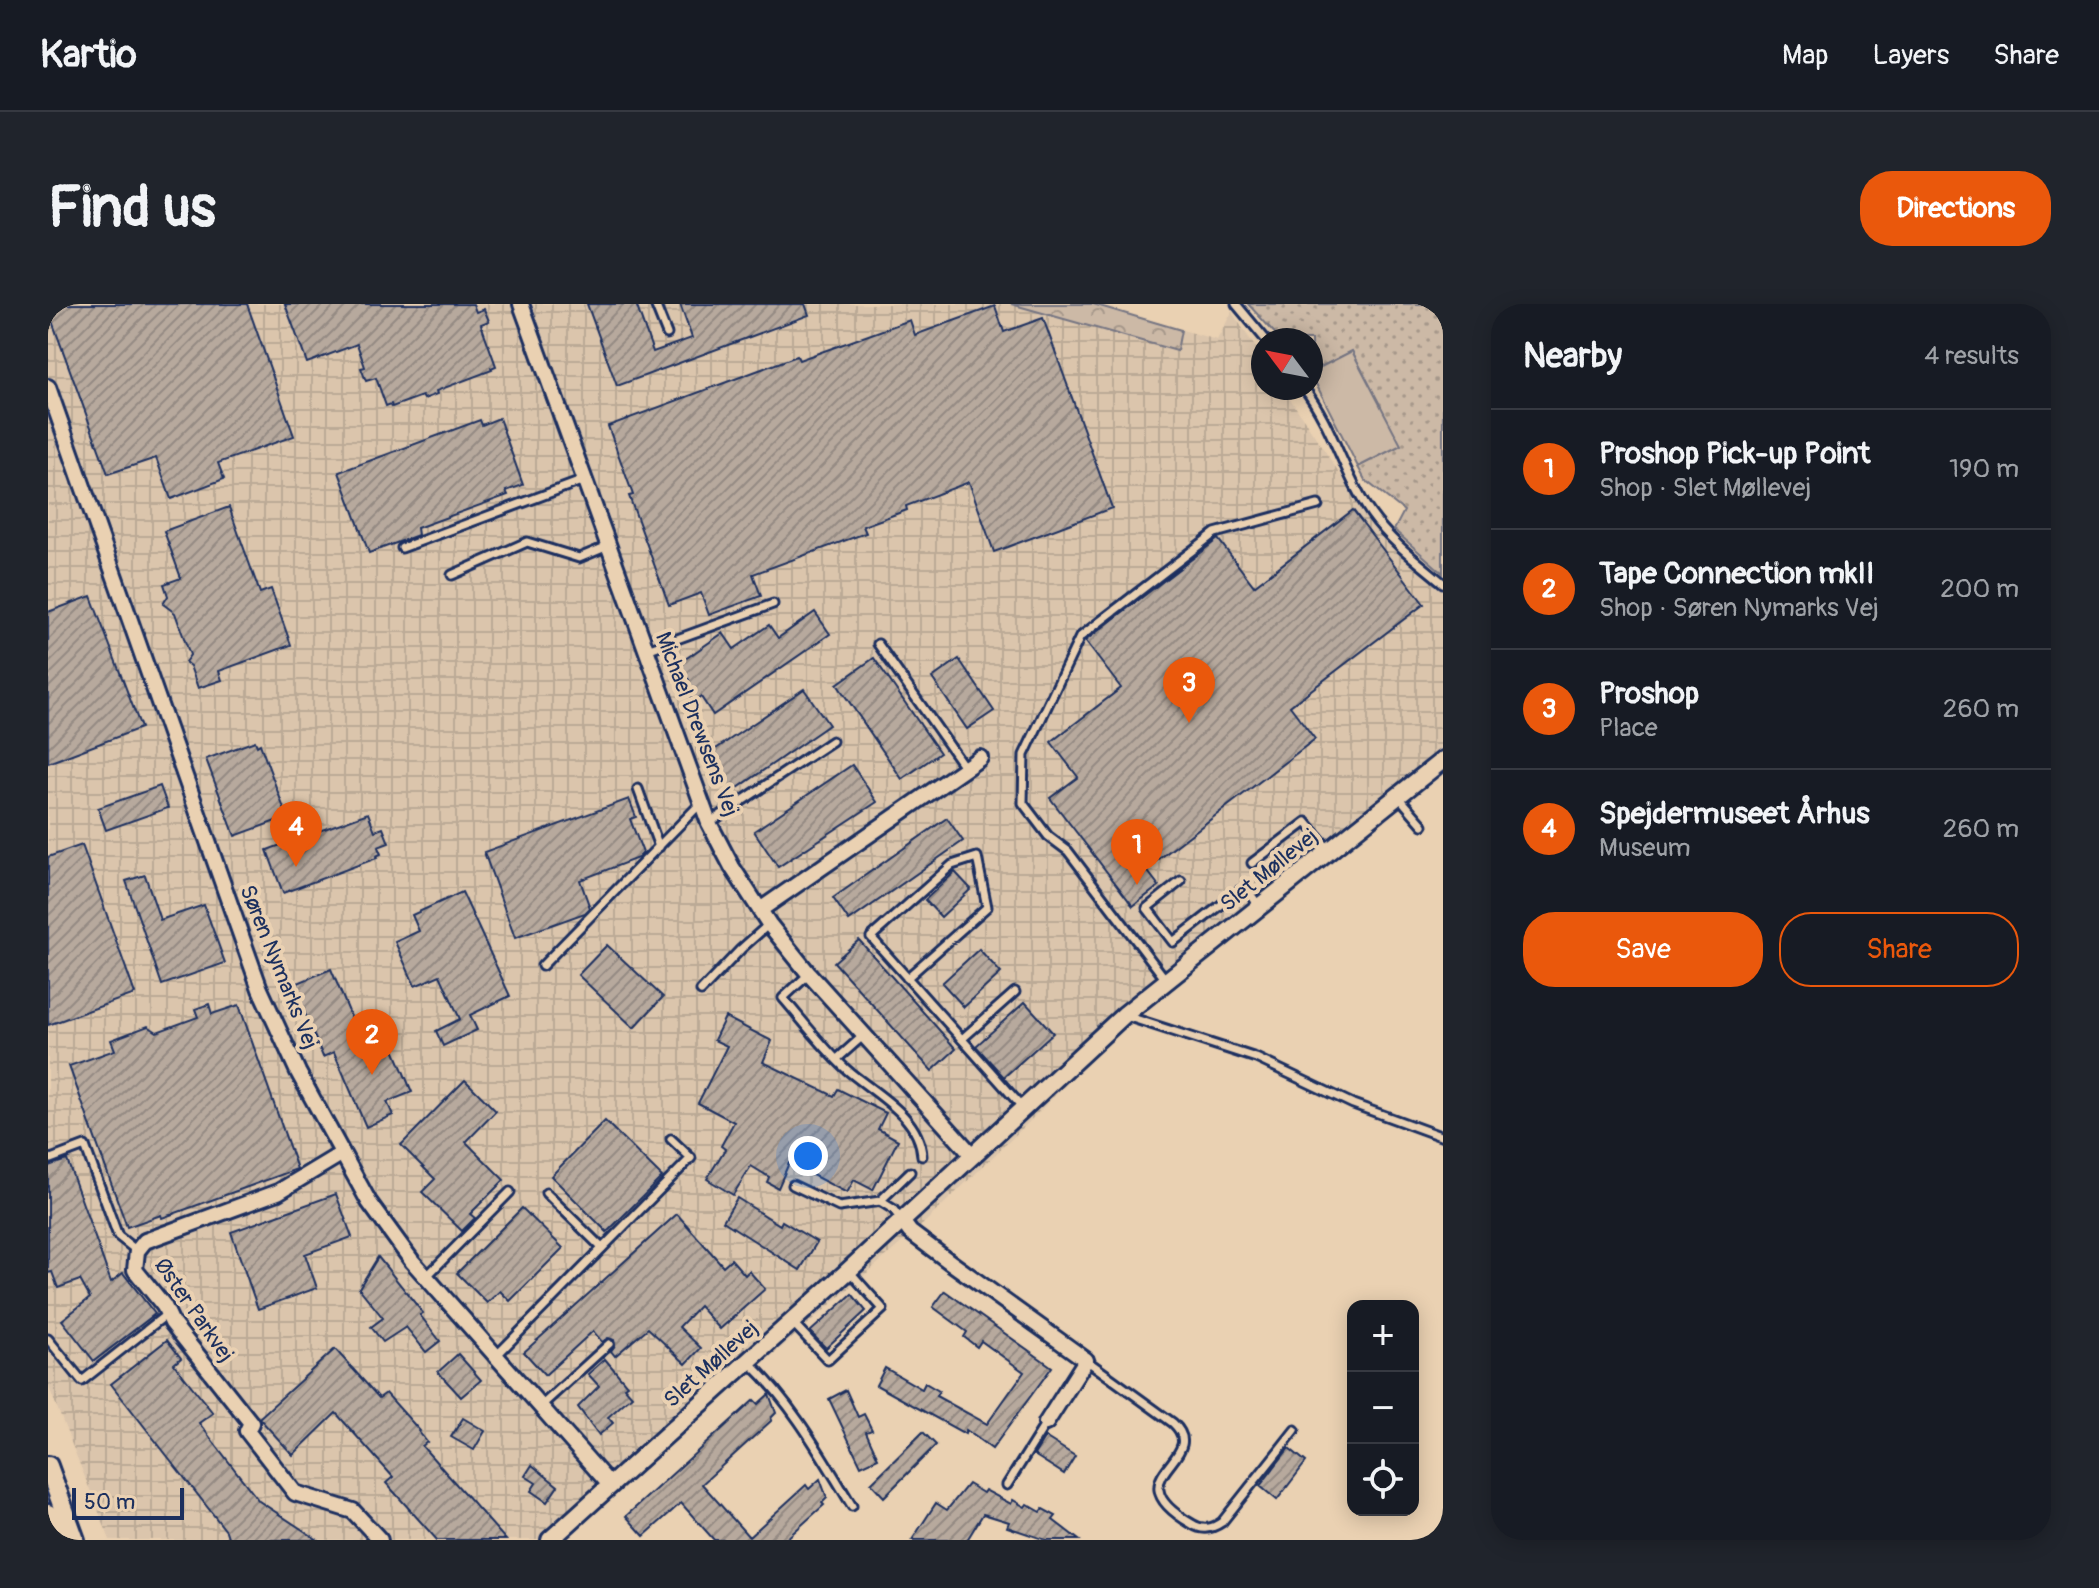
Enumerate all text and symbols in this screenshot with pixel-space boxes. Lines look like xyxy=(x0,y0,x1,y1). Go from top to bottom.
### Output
text: Kartio xyxy=(40,31,137,79)
text: Map xyxy=(1782,38,1828,73)
text: Layers xyxy=(1872,38,1949,73)
text: Share xyxy=(1993,38,2059,73)
button: Directions xyxy=(1860,171,2051,246)
text: Find us xyxy=(48,174,216,243)
north arrow xyxy=(1251,328,1323,400)
text: Nearby xyxy=(1523,335,1622,378)
text: 4 results xyxy=(1924,340,2019,372)
text: Proshop Pick-up Point xyxy=(1599,435,1870,472)
text: 1 xyxy=(1544,453,1554,485)
text: 190 m xyxy=(1949,453,2019,485)
text: Shop · Slet Møllevej xyxy=(1599,472,1811,504)
text: Tape Connection mkII xyxy=(1599,555,1874,592)
text: 2 xyxy=(1542,573,1556,605)
text: 200 m xyxy=(1940,573,2019,605)
text: Shop · Søren Nymarks Vej xyxy=(1599,592,1879,624)
street label: Michael Drewsens Vej xyxy=(649,628,745,820)
pin: 3 xyxy=(1163,657,1215,723)
text: Proshop xyxy=(1599,675,1699,712)
text: 3 xyxy=(1542,693,1556,725)
text: 260 m xyxy=(1943,693,2019,725)
text: Place xyxy=(1599,712,1658,744)
text: Spejdermuseet Århus xyxy=(1599,795,1870,832)
pin: 4 xyxy=(270,801,322,867)
text: 4 xyxy=(1541,813,1557,845)
text: 260 m xyxy=(1943,813,2019,845)
pin: 1 xyxy=(1111,819,1163,885)
street label: Slet Møllevej xyxy=(1215,822,1323,918)
text: Museum xyxy=(1599,832,1691,864)
street label: Søren Nymarks Vej xyxy=(233,881,325,1053)
button: Save xyxy=(1523,912,1763,987)
button: Share xyxy=(1779,912,2019,987)
pin: 2 xyxy=(346,1009,398,1075)
your location xyxy=(788,1136,828,1176)
street label: Øster Parkvej xyxy=(148,1253,240,1367)
map controls xyxy=(1347,1300,1419,1516)
button: + xyxy=(1347,1300,1419,1372)
street label: Slet Møllevej xyxy=(658,1314,764,1414)
button: − xyxy=(1347,1372,1419,1444)
button: locate xyxy=(1347,1444,1419,1516)
scale bar xyxy=(72,1484,184,1520)
text: 50 m xyxy=(84,1488,135,1516)

